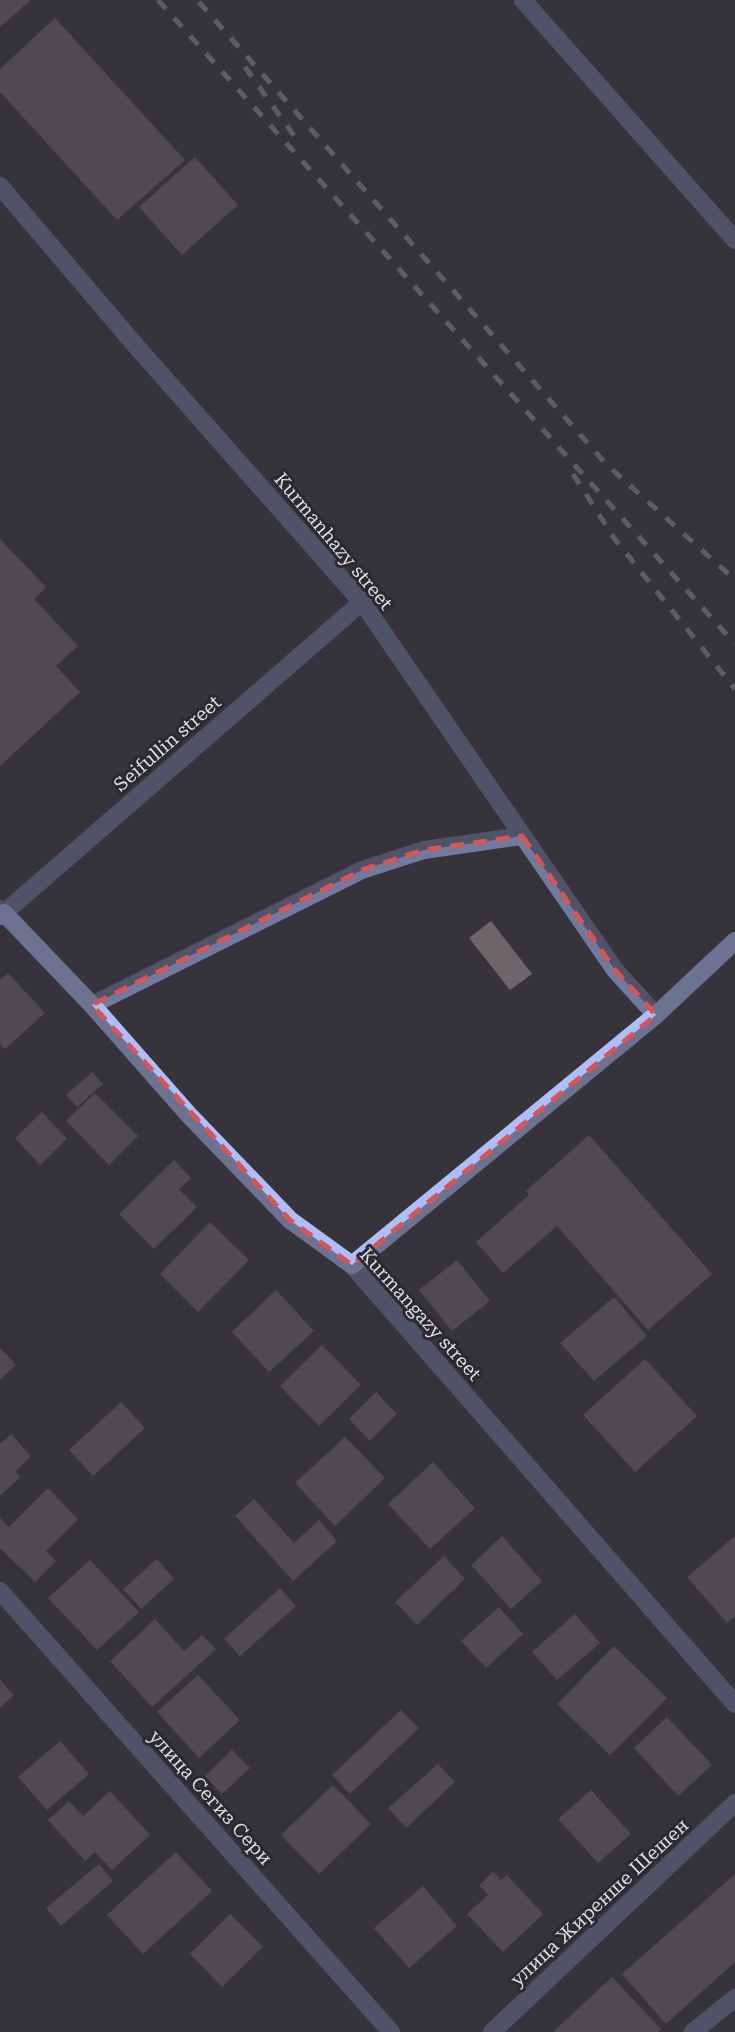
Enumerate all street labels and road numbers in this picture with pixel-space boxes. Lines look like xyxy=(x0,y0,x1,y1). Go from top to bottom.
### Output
street label: Kurmanhazy street xyxy=(270,468,398,615)
street label: Seifullin street xyxy=(109,691,226,796)
street label: Kurmangazy street xyxy=(355,1243,486,1385)
street label: улица Сегиз Сери xyxy=(144,1725,277,1870)
street label: улица Жиренше Шешен xyxy=(505,1814,693,1991)

